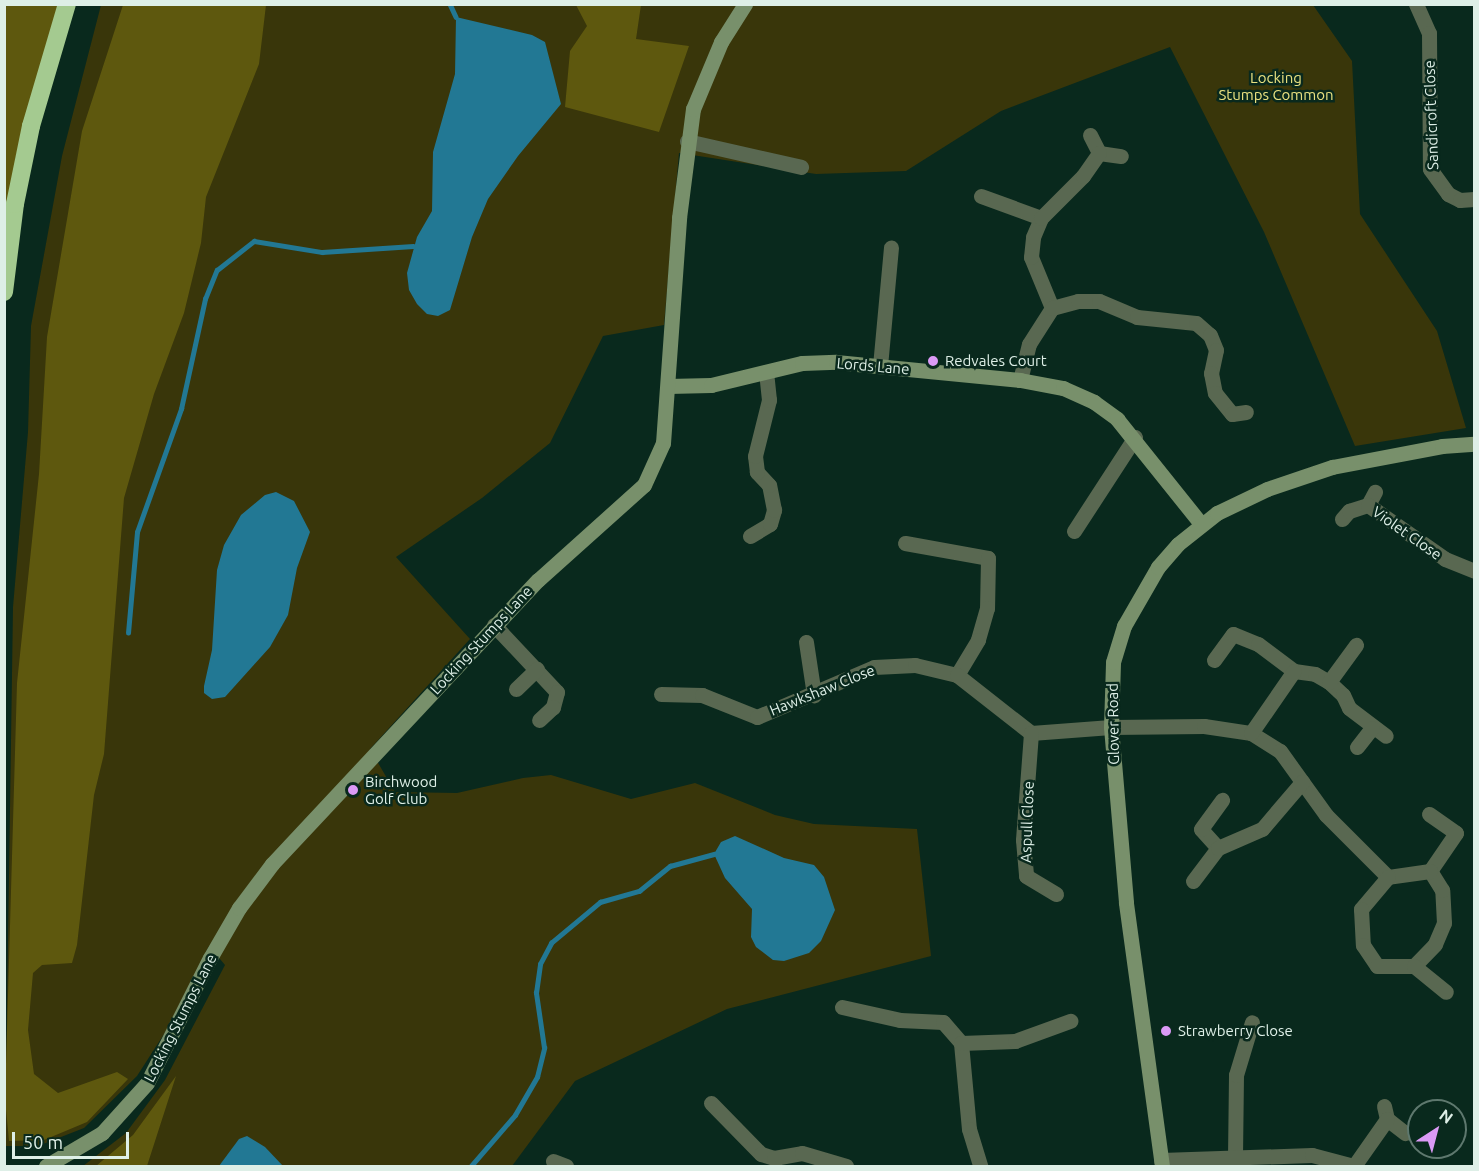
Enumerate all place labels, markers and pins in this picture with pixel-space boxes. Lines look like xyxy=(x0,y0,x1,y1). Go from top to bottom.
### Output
place label: Redvales Court xyxy=(945,352,1047,370)
marker: Redvales Court xyxy=(926,354,940,368)
place label: Birchwood Golf Club xyxy=(365,772,437,807)
marker: Birchwood Golf Club xyxy=(346,783,360,797)
place label: Strawberry Close xyxy=(1178,1022,1293,1040)
marker: Strawberry Close xyxy=(1159,1024,1173,1038)

